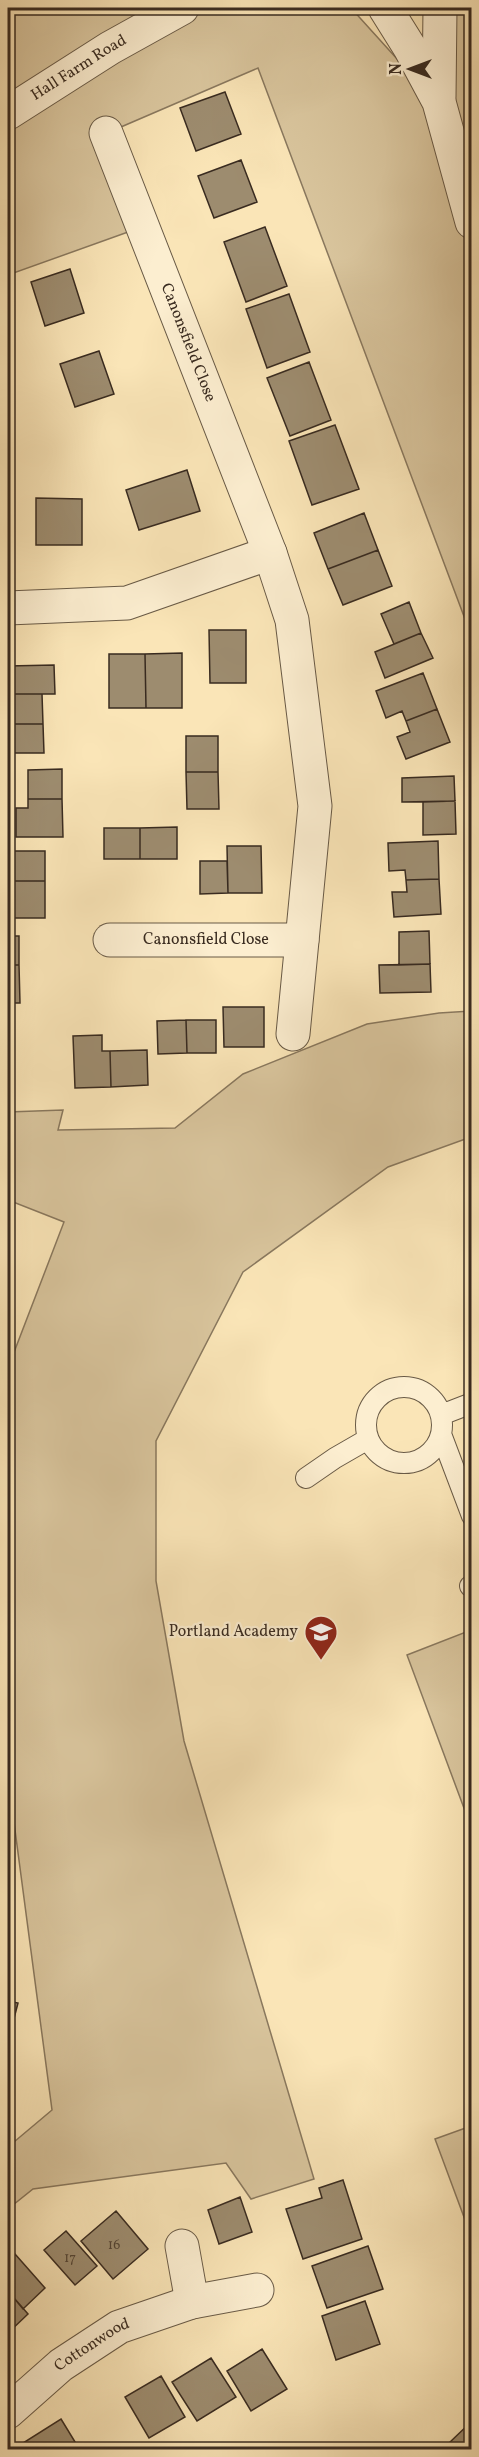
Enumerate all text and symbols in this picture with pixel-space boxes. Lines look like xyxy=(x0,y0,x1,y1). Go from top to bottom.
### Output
street label: Hall Farm Road xyxy=(27,30,131,106)
north arrow xyxy=(380,39,440,99)
text: N xyxy=(386,63,408,75)
street label: Canonsfield Close xyxy=(155,280,221,405)
street label: Canonsfield Close xyxy=(143,929,269,951)
school or university icon: Portland Academy xyxy=(303,1614,339,1661)
place label: Portland Academy xyxy=(169,1621,298,1643)
house number: 16 xyxy=(108,2236,120,2255)
house number: 17 xyxy=(64,2249,76,2268)
street label: Cottonwood xyxy=(49,2313,133,2377)

